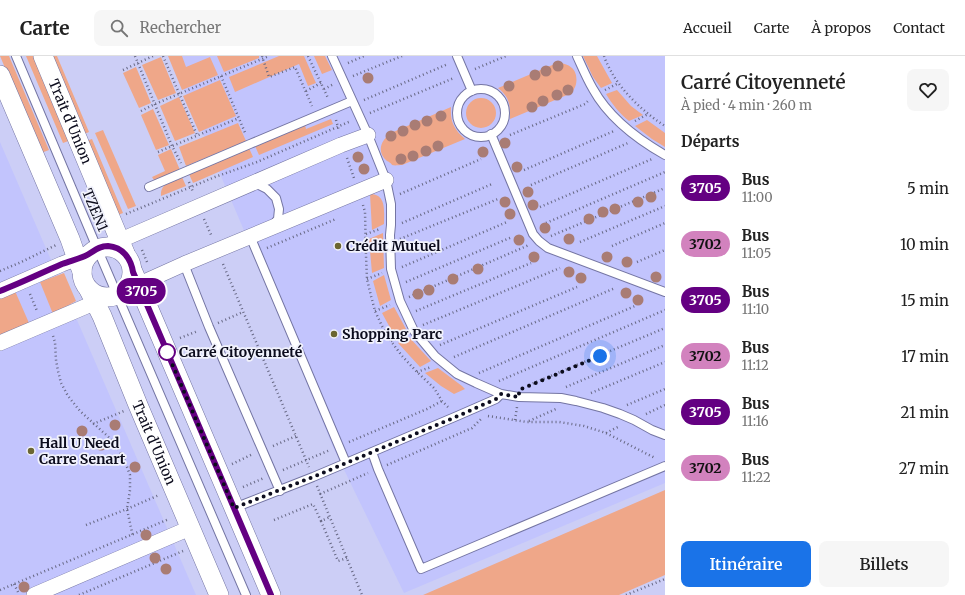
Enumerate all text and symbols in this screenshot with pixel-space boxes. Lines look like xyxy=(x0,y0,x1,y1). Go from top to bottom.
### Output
search box xyxy=(94,10,374,46)
text: Carte xyxy=(20,16,70,40)
icon: search xyxy=(108,17,130,39)
text: Rechercher xyxy=(140,18,221,37)
text: Accueil xyxy=(683,19,732,37)
text: Carte xyxy=(754,19,789,37)
text: À propos xyxy=(811,19,871,37)
text: Contact xyxy=(893,19,945,37)
button: heart xyxy=(907,69,949,111)
text: Carré Citoyenneté xyxy=(681,70,846,94)
street label: Trait d'Union xyxy=(45,76,96,167)
text: À pied · 4 min · 260 m xyxy=(681,97,812,114)
text: Départs xyxy=(681,132,739,151)
text: Bus xyxy=(742,170,769,189)
text: 3705 xyxy=(689,179,722,197)
text: 5 min xyxy=(907,179,949,198)
street label: TZEN1 xyxy=(78,186,112,234)
text: 11:00 xyxy=(742,189,773,206)
text: Bus xyxy=(742,226,769,245)
text: 3702 xyxy=(689,235,722,253)
text: 10 min xyxy=(900,235,949,254)
place label: Crédit Mutuel xyxy=(346,237,441,255)
marker: Crédit Mutuel xyxy=(333,241,343,251)
text: 11:05 xyxy=(742,245,771,262)
line badge: 3705 xyxy=(113,278,169,304)
text: 3705 xyxy=(125,282,157,300)
text: Bus xyxy=(742,282,769,301)
text: 3705 xyxy=(689,291,722,309)
text: 15 min xyxy=(901,291,949,310)
text: 11:10 xyxy=(742,301,769,318)
place label: Shopping Parc xyxy=(342,325,442,343)
marker: Shopping Parc xyxy=(329,329,339,339)
text: Bus xyxy=(742,338,769,357)
marker: Carré Citoyenneté xyxy=(158,343,176,361)
place label: Carré Citoyenneté xyxy=(179,343,303,361)
your location xyxy=(590,346,610,366)
text: 3702 xyxy=(689,347,722,365)
text: 17 min xyxy=(901,347,949,366)
text: 11:12 xyxy=(742,357,769,374)
text: Bus xyxy=(742,394,769,413)
street label: Trait d'Union xyxy=(128,398,180,488)
text: 3705 xyxy=(689,403,722,421)
text: 21 min xyxy=(901,403,949,422)
text: 11:16 xyxy=(742,413,769,430)
place label: Hall U Need Carre Senart xyxy=(39,434,126,468)
marker: Hall U Need Carre Senart xyxy=(26,446,36,456)
text: Bus xyxy=(742,450,769,469)
text: 3702 xyxy=(689,459,722,477)
text: 27 min xyxy=(899,459,949,478)
text: 11:22 xyxy=(742,469,771,486)
button: Itinéraire xyxy=(681,541,811,587)
button: Billets xyxy=(819,541,949,587)

